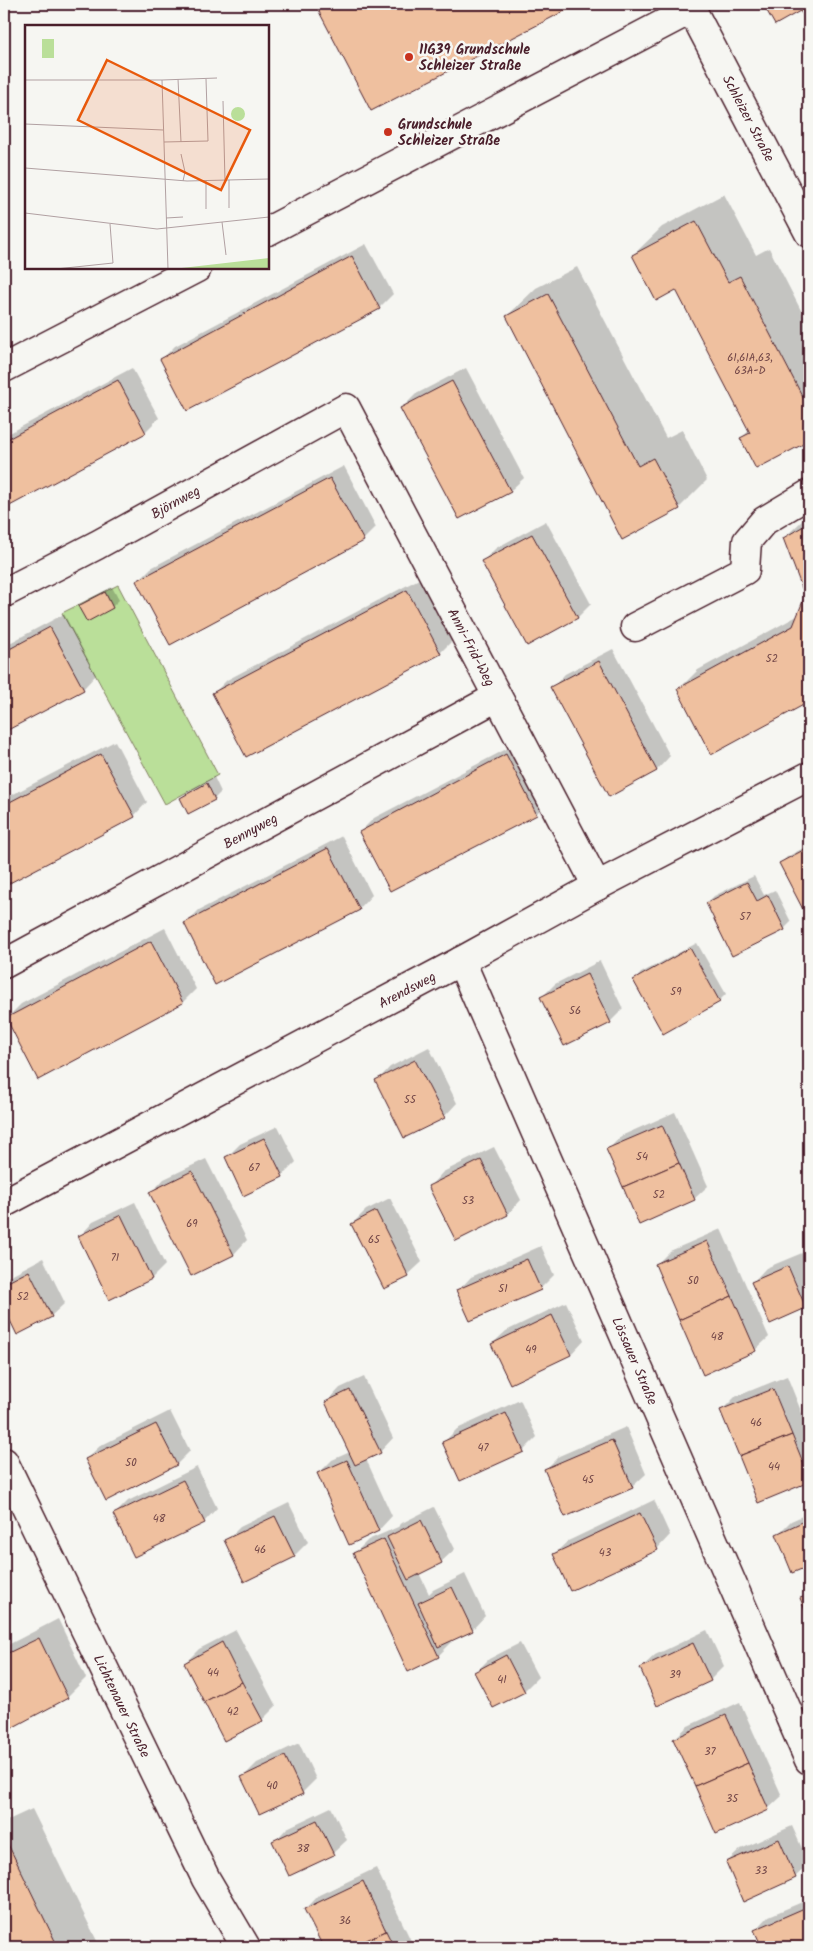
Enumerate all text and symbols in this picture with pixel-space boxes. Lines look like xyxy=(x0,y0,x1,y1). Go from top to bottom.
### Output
inset map xyxy=(25,25,269,269)
place label: 11G39 Grundschule Schleizer Straße xyxy=(419,39,530,77)
marker: 11G39 Grundschule Schleizer Straße xyxy=(403,51,415,63)
street label: Schleizer Straße xyxy=(716,71,780,167)
place label: Grundschule Schleizer Straße xyxy=(398,114,500,152)
marker: Grundschule Schleizer Straße xyxy=(382,126,394,138)
house number: 61,61A,63, 63A-D xyxy=(727,349,773,380)
street label: Björnweg xyxy=(147,480,204,525)
street label: Anni-Frid-Weg xyxy=(441,604,500,691)
house number: 52 xyxy=(766,650,778,668)
street label: Bennyweg xyxy=(219,808,282,855)
house number: 57 xyxy=(740,908,751,926)
street label: Arendsweg xyxy=(375,966,440,1015)
house number: 59 xyxy=(670,983,682,1001)
house number: 56 xyxy=(569,1002,581,1020)
house number: 55 xyxy=(404,1091,417,1109)
house number: 54 xyxy=(636,1148,648,1166)
house number: 67 xyxy=(248,1159,261,1177)
house number: 52 xyxy=(653,1186,665,1204)
house number: 53 xyxy=(462,1192,474,1210)
house number: 69 xyxy=(186,1215,198,1233)
house number: 65 xyxy=(368,1231,381,1249)
house number: 71 xyxy=(111,1249,119,1267)
house number: 50 xyxy=(687,1272,699,1290)
house number: 51 xyxy=(498,1280,508,1298)
house number: 52 xyxy=(17,1288,29,1306)
street label: Lössauer Straße xyxy=(605,1313,663,1409)
house number: 48 xyxy=(711,1328,724,1346)
house number: 49 xyxy=(525,1341,537,1359)
house number: 46 xyxy=(750,1414,762,1432)
house number: 47 xyxy=(477,1439,489,1457)
house number: 50 xyxy=(125,1454,137,1472)
house number: 44 xyxy=(768,1458,780,1476)
house number: 45 xyxy=(582,1471,595,1489)
house number: 48 xyxy=(153,1510,166,1528)
house number: 46 xyxy=(254,1541,266,1559)
house number: 43 xyxy=(599,1544,611,1562)
street label: Lichtenauer Straße xyxy=(87,1651,156,1762)
house number: 44 xyxy=(207,1664,219,1682)
house number: 39 xyxy=(669,1666,681,1684)
house number: 41 xyxy=(497,1671,507,1689)
house number: 42 xyxy=(227,1703,239,1721)
house number: 37 xyxy=(704,1743,717,1761)
house number: 40 xyxy=(266,1777,278,1795)
house number: 35 xyxy=(726,1790,739,1808)
house number: 38 xyxy=(297,1840,310,1858)
house number: 33 xyxy=(755,1862,767,1880)
house number: 36 xyxy=(339,1912,351,1930)

